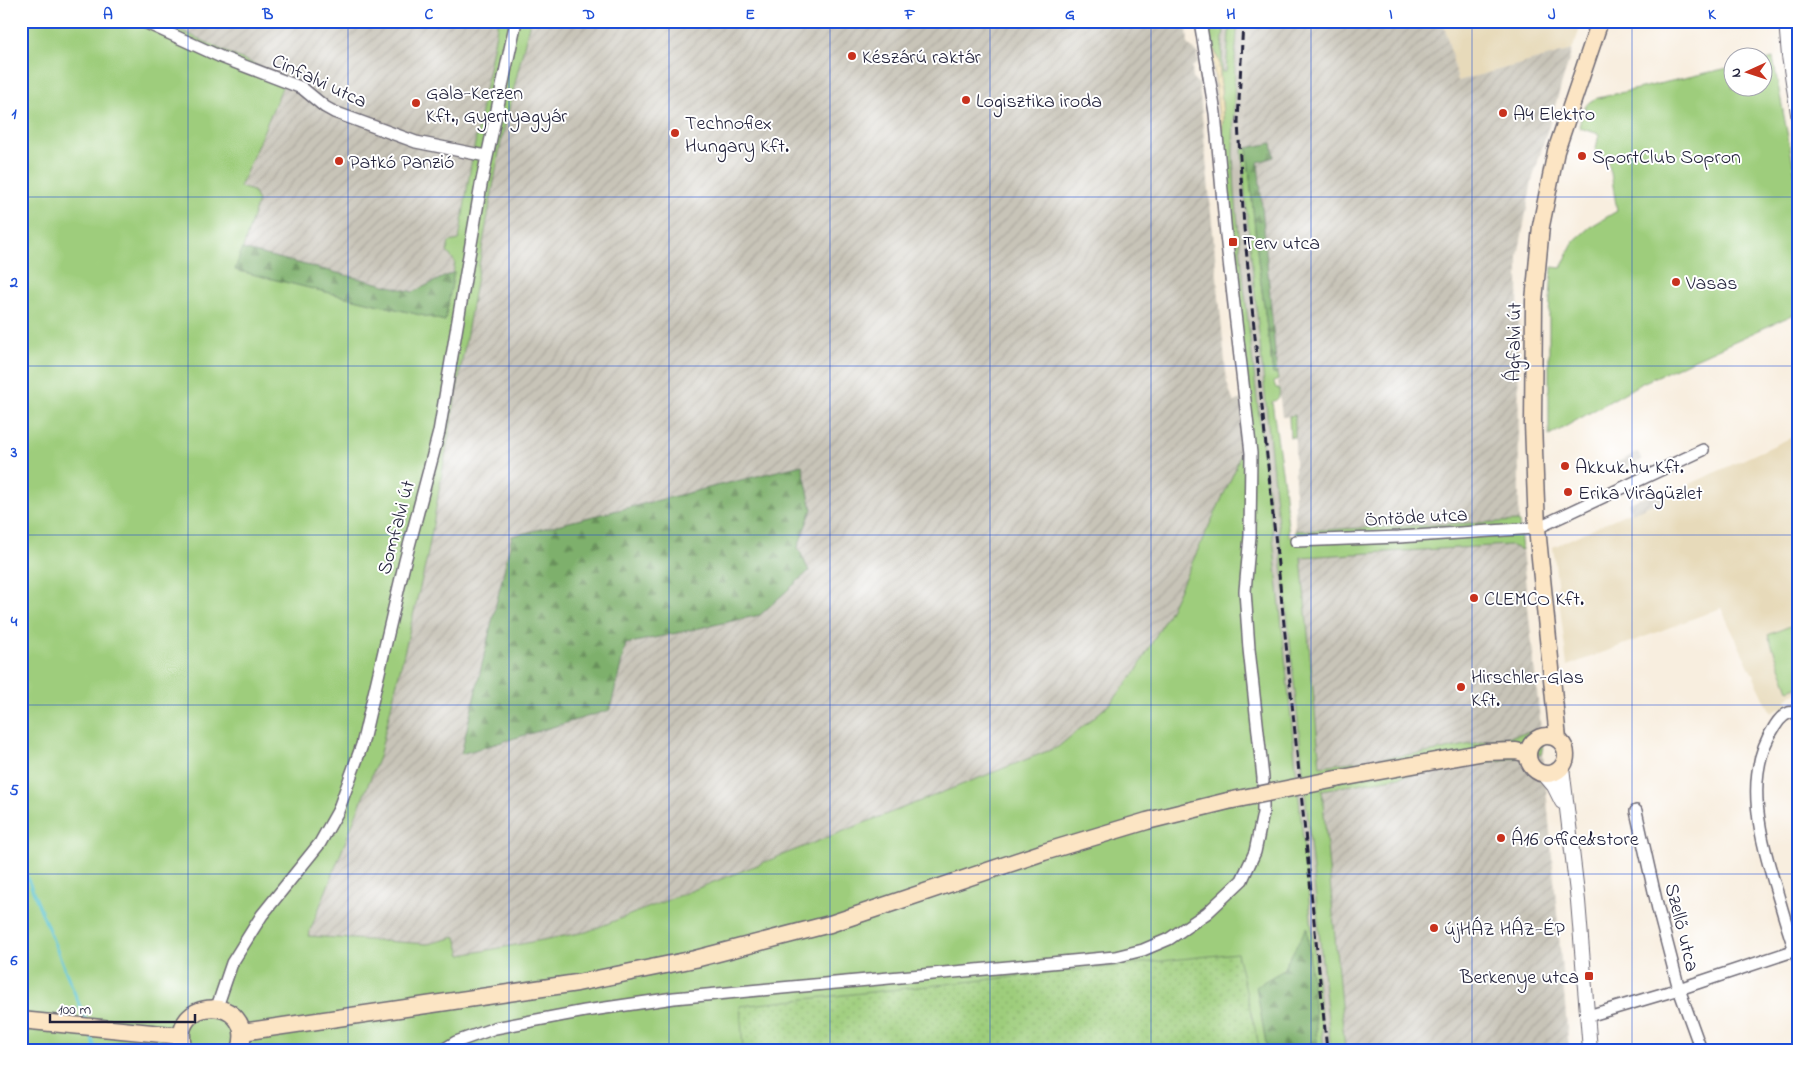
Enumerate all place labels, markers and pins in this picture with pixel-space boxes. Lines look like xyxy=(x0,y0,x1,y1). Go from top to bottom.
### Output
place label: Készárú raktár xyxy=(862,44,982,73)
marker: Készárú raktár xyxy=(846,50,858,62)
place label: Gala-Kerzen Kft., Gyertyagyár xyxy=(426,80,568,133)
place label: Logisztika iroda xyxy=(976,88,1102,118)
marker: Logisztika iroda xyxy=(960,94,972,106)
marker: Gala-Kerzen Kft., Gyertyagyár xyxy=(410,97,422,109)
place label: A4 Elektro xyxy=(1513,101,1595,130)
marker: A4 Elektro xyxy=(1497,107,1509,119)
place label: Technoflex Hungary Kft. xyxy=(685,110,789,163)
marker: Technoflex Hungary Kft. xyxy=(669,127,681,139)
place label: SportClub Sopron xyxy=(1592,144,1741,173)
place label: Patkó Panzió xyxy=(349,149,454,178)
marker: SportClub Sopron xyxy=(1576,150,1588,162)
marker: Patkó Panzió xyxy=(333,155,345,167)
place label: Terv utca xyxy=(1243,230,1320,259)
marker: Terv utca xyxy=(1227,236,1239,248)
place label: Vasas xyxy=(1685,270,1737,299)
marker: Vasas xyxy=(1670,276,1682,288)
place label: Akkuk.hu Kft. xyxy=(1575,454,1684,483)
marker: Akkuk.hu Kft. xyxy=(1559,460,1571,472)
place label: Erika Virágüzlet xyxy=(1578,480,1703,510)
marker: Erika Virágüzlet xyxy=(1562,486,1574,498)
place label: CLEMCO Kft. xyxy=(1484,586,1584,615)
marker: CLEMCO Kft. xyxy=(1468,592,1480,604)
place label: Hirschler-Glas Kft. xyxy=(1471,664,1584,716)
marker: Hirschler-Glas Kft. xyxy=(1455,681,1467,693)
place label: Á16 office&store xyxy=(1511,826,1639,855)
marker: Á16 office&store xyxy=(1495,832,1507,844)
place label: újHÁZ HÁZ-ÉP xyxy=(1444,916,1566,945)
marker: újHÁZ HÁZ-ÉP xyxy=(1428,922,1440,934)
place label: Berkenye utca xyxy=(1459,964,1579,993)
marker: Berkenye utca xyxy=(1583,970,1595,982)

